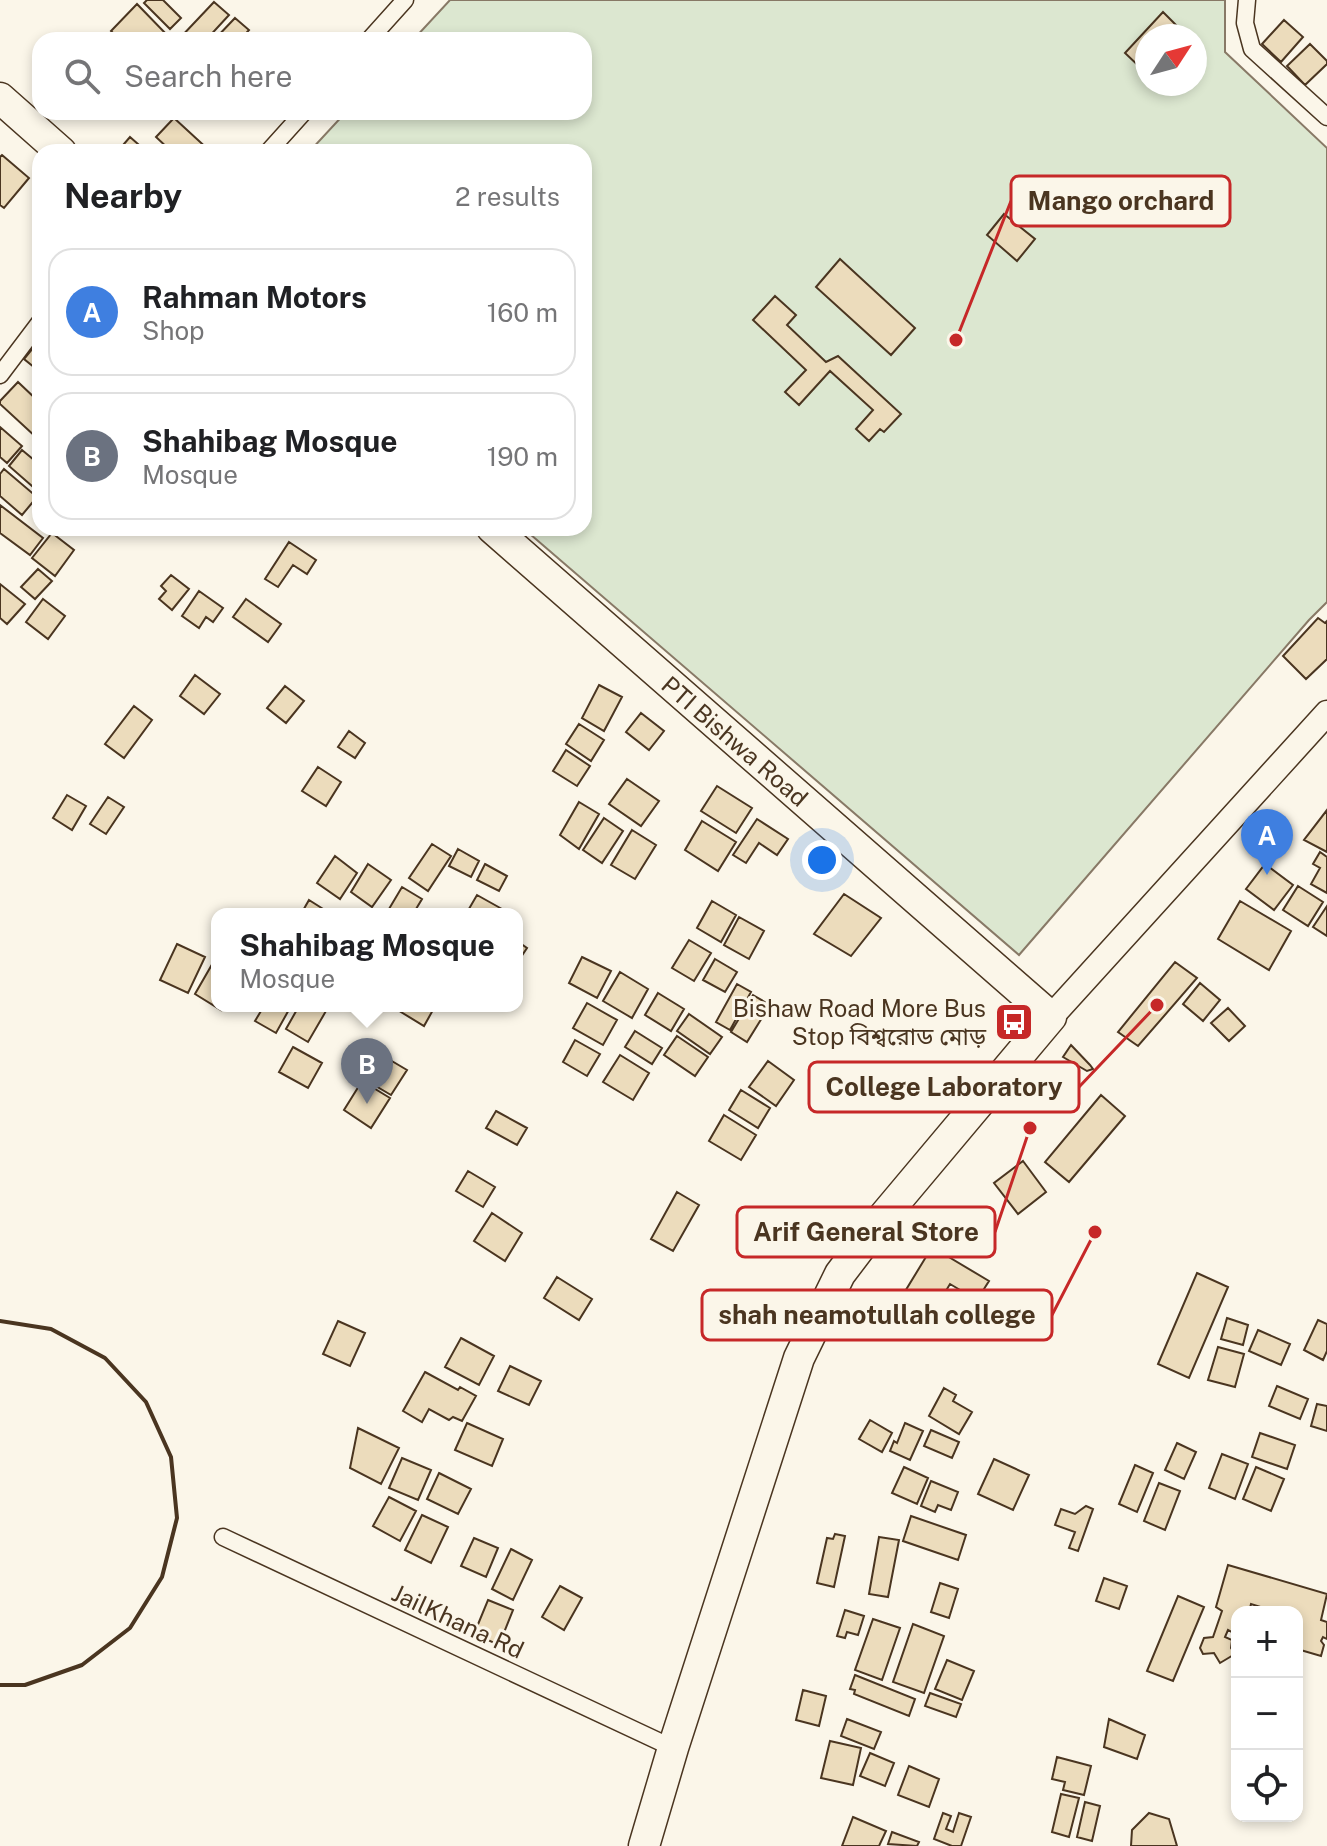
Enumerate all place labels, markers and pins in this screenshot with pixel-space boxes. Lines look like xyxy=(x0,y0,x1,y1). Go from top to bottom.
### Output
callout: Mango orchard xyxy=(1011,176,1230,226)
pin: A xyxy=(1241,809,1293,875)
place label: Bishaw Road More Bus Stop বিশ্বরোড মোড় xyxy=(733,994,987,1050)
bus stop icon: Bishaw Road More Bus Stop বিশ্বরোড মোড় xyxy=(993,1001,1035,1043)
pin: B xyxy=(341,1038,393,1104)
callout: College Laboratory xyxy=(809,1062,1079,1112)
callout: Arif General Store xyxy=(737,1207,995,1257)
callout: shah neamotullah college xyxy=(702,1290,1052,1340)

